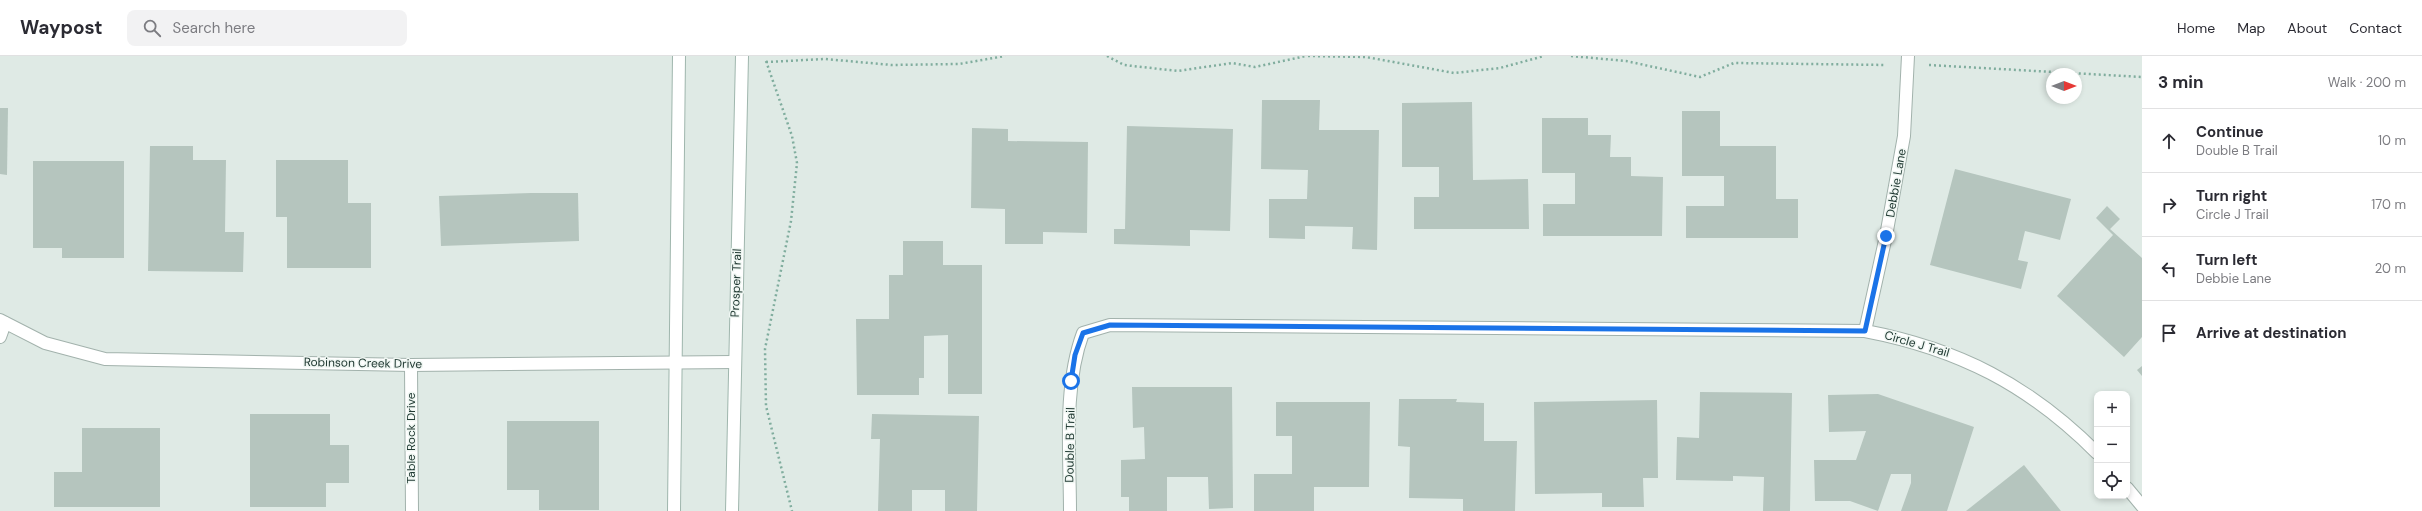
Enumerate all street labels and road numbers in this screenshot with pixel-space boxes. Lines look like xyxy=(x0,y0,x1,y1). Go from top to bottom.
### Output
street label: Debbie Lane xyxy=(1882,147,1910,219)
street label: Prosper Trail xyxy=(727,248,745,318)
street label: Circle J Trail xyxy=(1883,327,1951,361)
street label: Robinson Creek Drive xyxy=(304,354,423,372)
street label: Table Rock Drive xyxy=(403,392,419,483)
street label: Double B Trail xyxy=(1061,407,1079,483)

